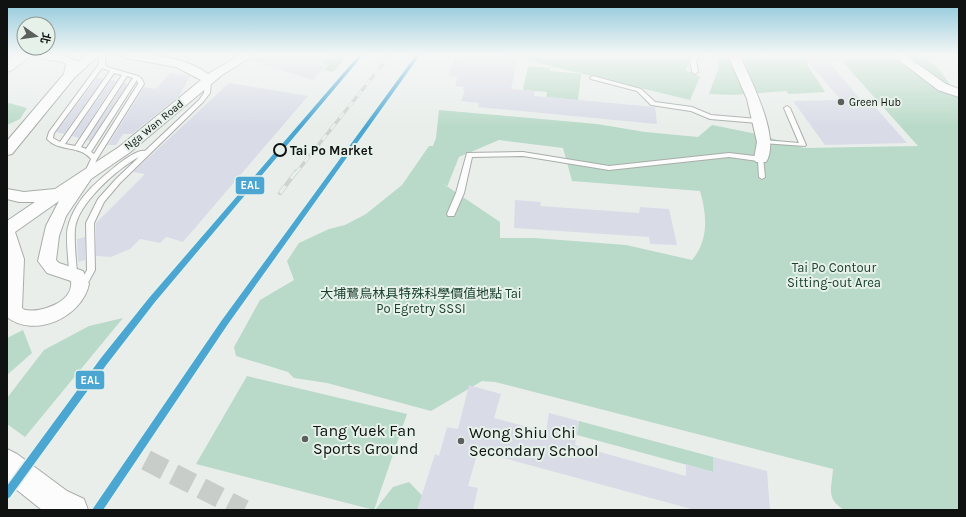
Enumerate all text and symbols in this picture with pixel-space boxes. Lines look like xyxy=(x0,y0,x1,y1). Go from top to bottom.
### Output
north arrow xyxy=(16,16,56,56)
text: 北 xyxy=(38,31,53,45)
place label: Green Hub xyxy=(849,96,901,109)
street label: Nga Wan Road xyxy=(122,97,186,153)
marker: Green Hub xyxy=(836,97,846,107)
marker: Tai Po Market xyxy=(273,143,287,157)
place label: Tai Po Market xyxy=(290,143,373,158)
line badge: EAL xyxy=(235,176,265,195)
text: EAL xyxy=(241,179,260,192)
park label: Tai Po Contour Sitting-out Area xyxy=(787,260,881,290)
park label: 大埔鷺鳥林具特殊科學價值地點 Tai Po Egretry SSSI xyxy=(320,286,522,316)
line badge: EAL xyxy=(75,370,105,390)
text: EAL xyxy=(81,374,100,387)
place label: Tang Yuek Fan Sports Ground xyxy=(313,421,418,458)
place label: Wong Shiu Chi Secondary School xyxy=(469,423,598,460)
marker: Tang Yuek Fan Sports Ground xyxy=(300,434,310,444)
marker: Wong Shiu Chi Secondary School xyxy=(456,436,466,446)

